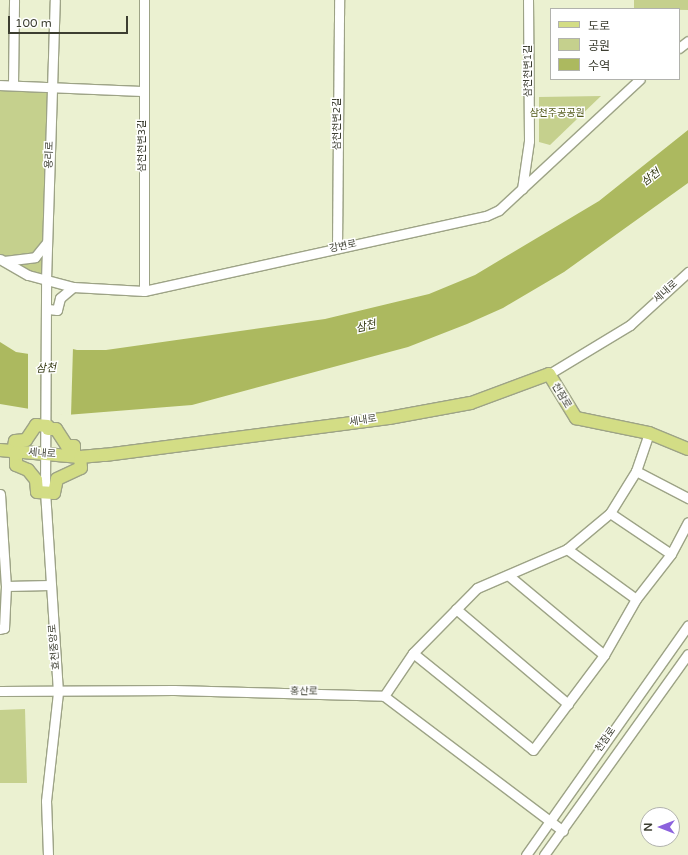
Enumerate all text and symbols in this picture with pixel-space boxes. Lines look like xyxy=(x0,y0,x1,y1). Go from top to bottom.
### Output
scale bar xyxy=(10,8,130,34)
legend xyxy=(550,8,680,80)
text: 100 m xyxy=(15,16,52,30)
text: 도로 xyxy=(588,19,610,33)
text: 공원 xyxy=(588,39,610,53)
street label: 삼천천변1길 xyxy=(523,45,535,97)
text: 수역 xyxy=(588,59,610,73)
street label: 삼천천변2길 xyxy=(332,98,344,150)
park label: 삼천주공공원 xyxy=(529,108,585,120)
street label: 삼천천변3길 xyxy=(137,120,149,172)
street label: 용리로 xyxy=(44,141,56,169)
water label: 삼천 xyxy=(639,167,663,189)
street label: 강변로 xyxy=(328,238,358,256)
street label: 세내로 xyxy=(652,278,680,306)
water label: 삼천 xyxy=(355,318,377,336)
water label: 삼천 xyxy=(36,362,56,376)
street label: 천잠로 xyxy=(549,381,573,411)
street label: 세내로 xyxy=(348,413,378,429)
street label: 세내로 xyxy=(28,447,56,461)
street label: 효천중앙로 xyxy=(47,624,63,670)
street label: 홍산로 xyxy=(290,686,318,698)
street label: 천잠로 xyxy=(593,725,619,755)
north arrow xyxy=(640,807,680,847)
text: N xyxy=(642,823,655,831)

